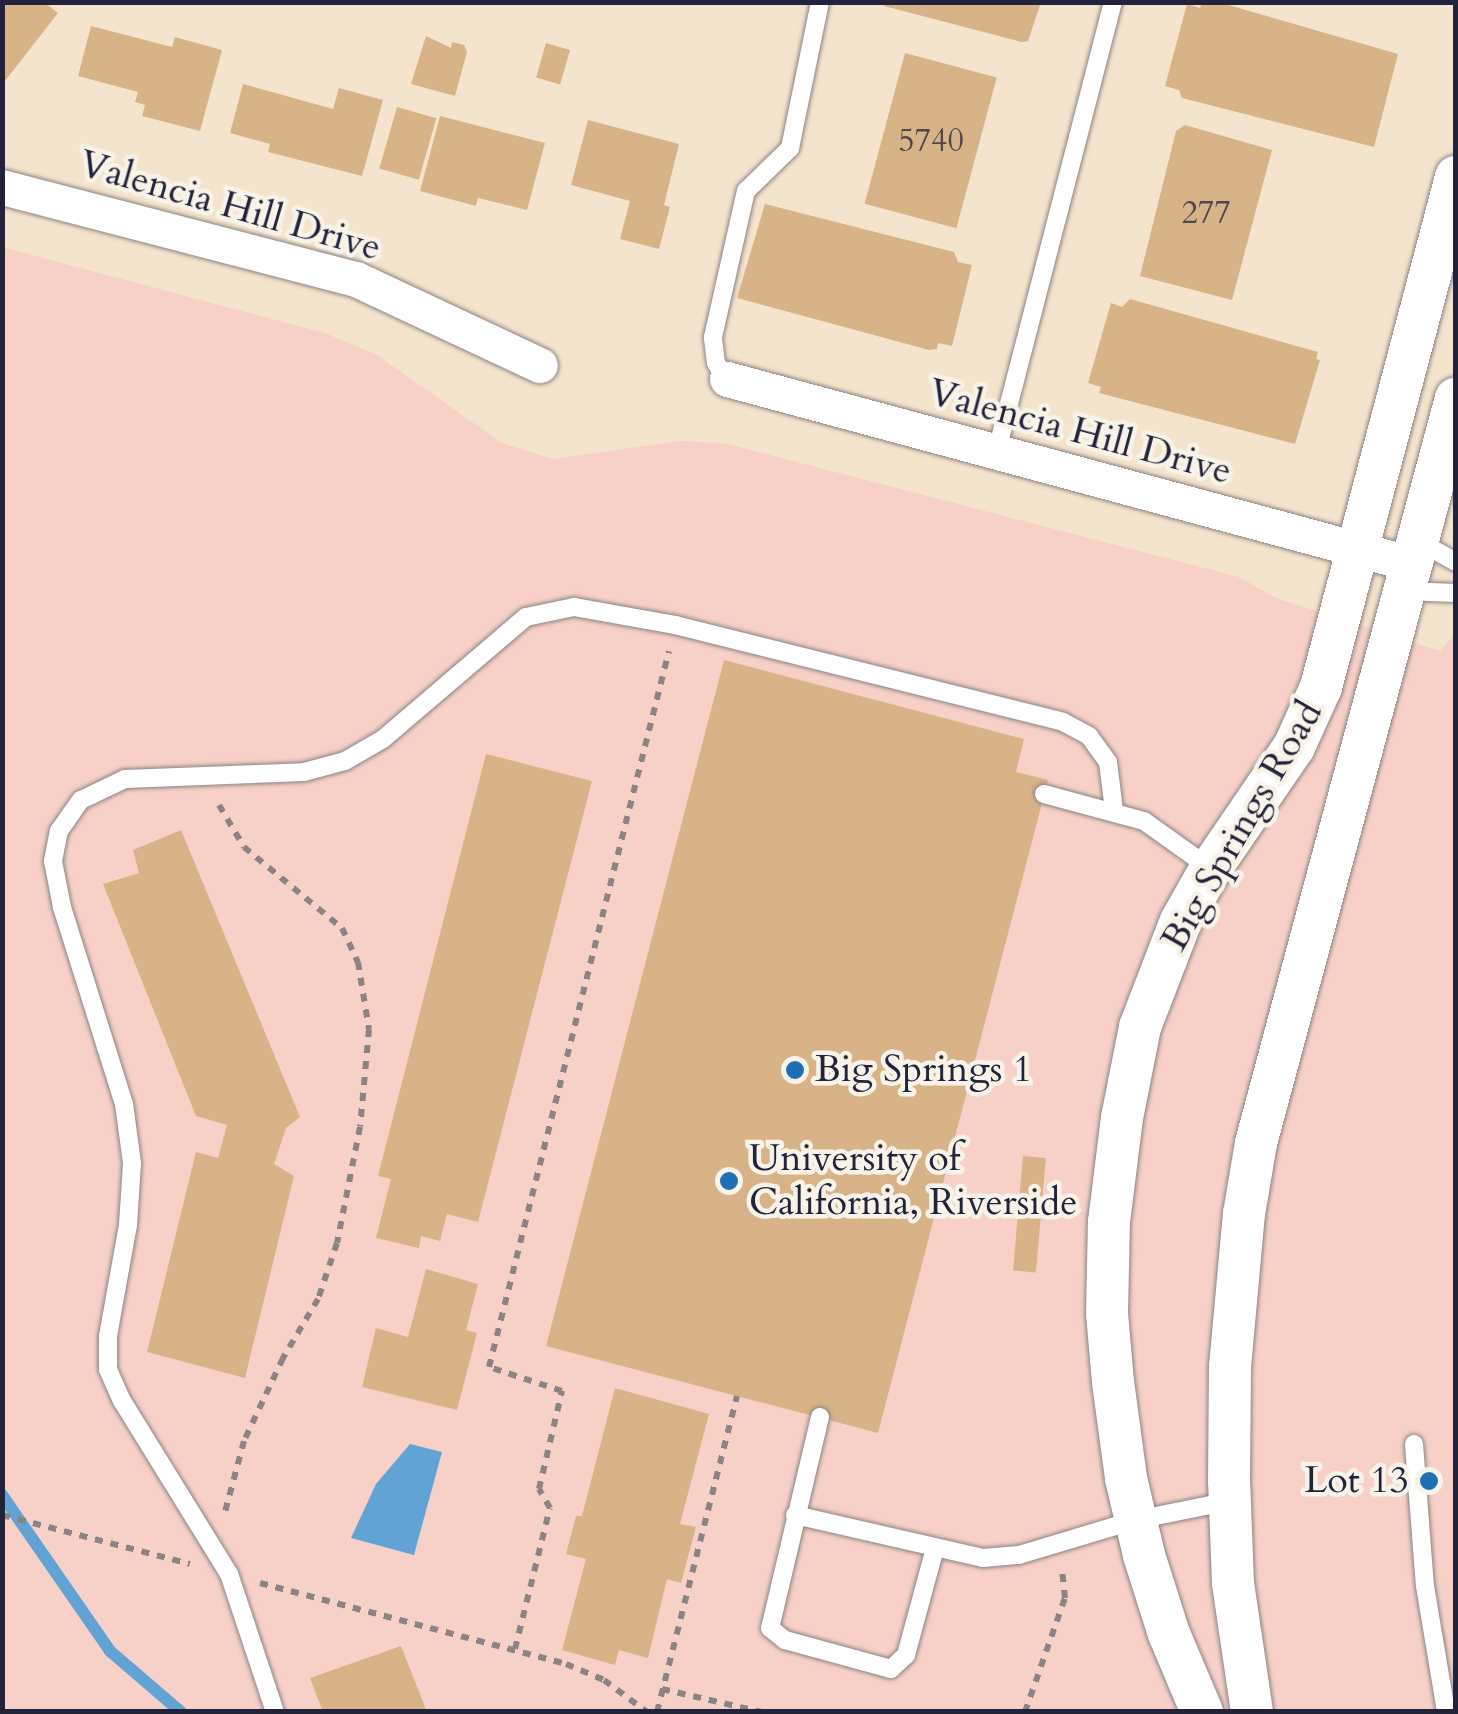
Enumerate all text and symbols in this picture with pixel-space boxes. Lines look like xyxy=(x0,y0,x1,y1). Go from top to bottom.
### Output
house number: 5740 xyxy=(898,122,964,160)
street label: Valencia Hill Drive xyxy=(74,141,386,271)
house number: 277 xyxy=(1181,194,1231,232)
street label: Valencia Hill Drive xyxy=(924,370,1236,494)
street label: Big Springs Road xyxy=(1152,693,1332,959)
place label: Big Springs 1 xyxy=(815,1047,1032,1093)
marker: Big Springs 1 xyxy=(784,1059,806,1081)
place label: University of California, Riverside xyxy=(749,1136,1078,1226)
marker: University of California, Riverside xyxy=(718,1170,740,1192)
place label: Lot 13 xyxy=(1304,1458,1409,1504)
marker: Lot 13 xyxy=(1418,1470,1440,1492)

